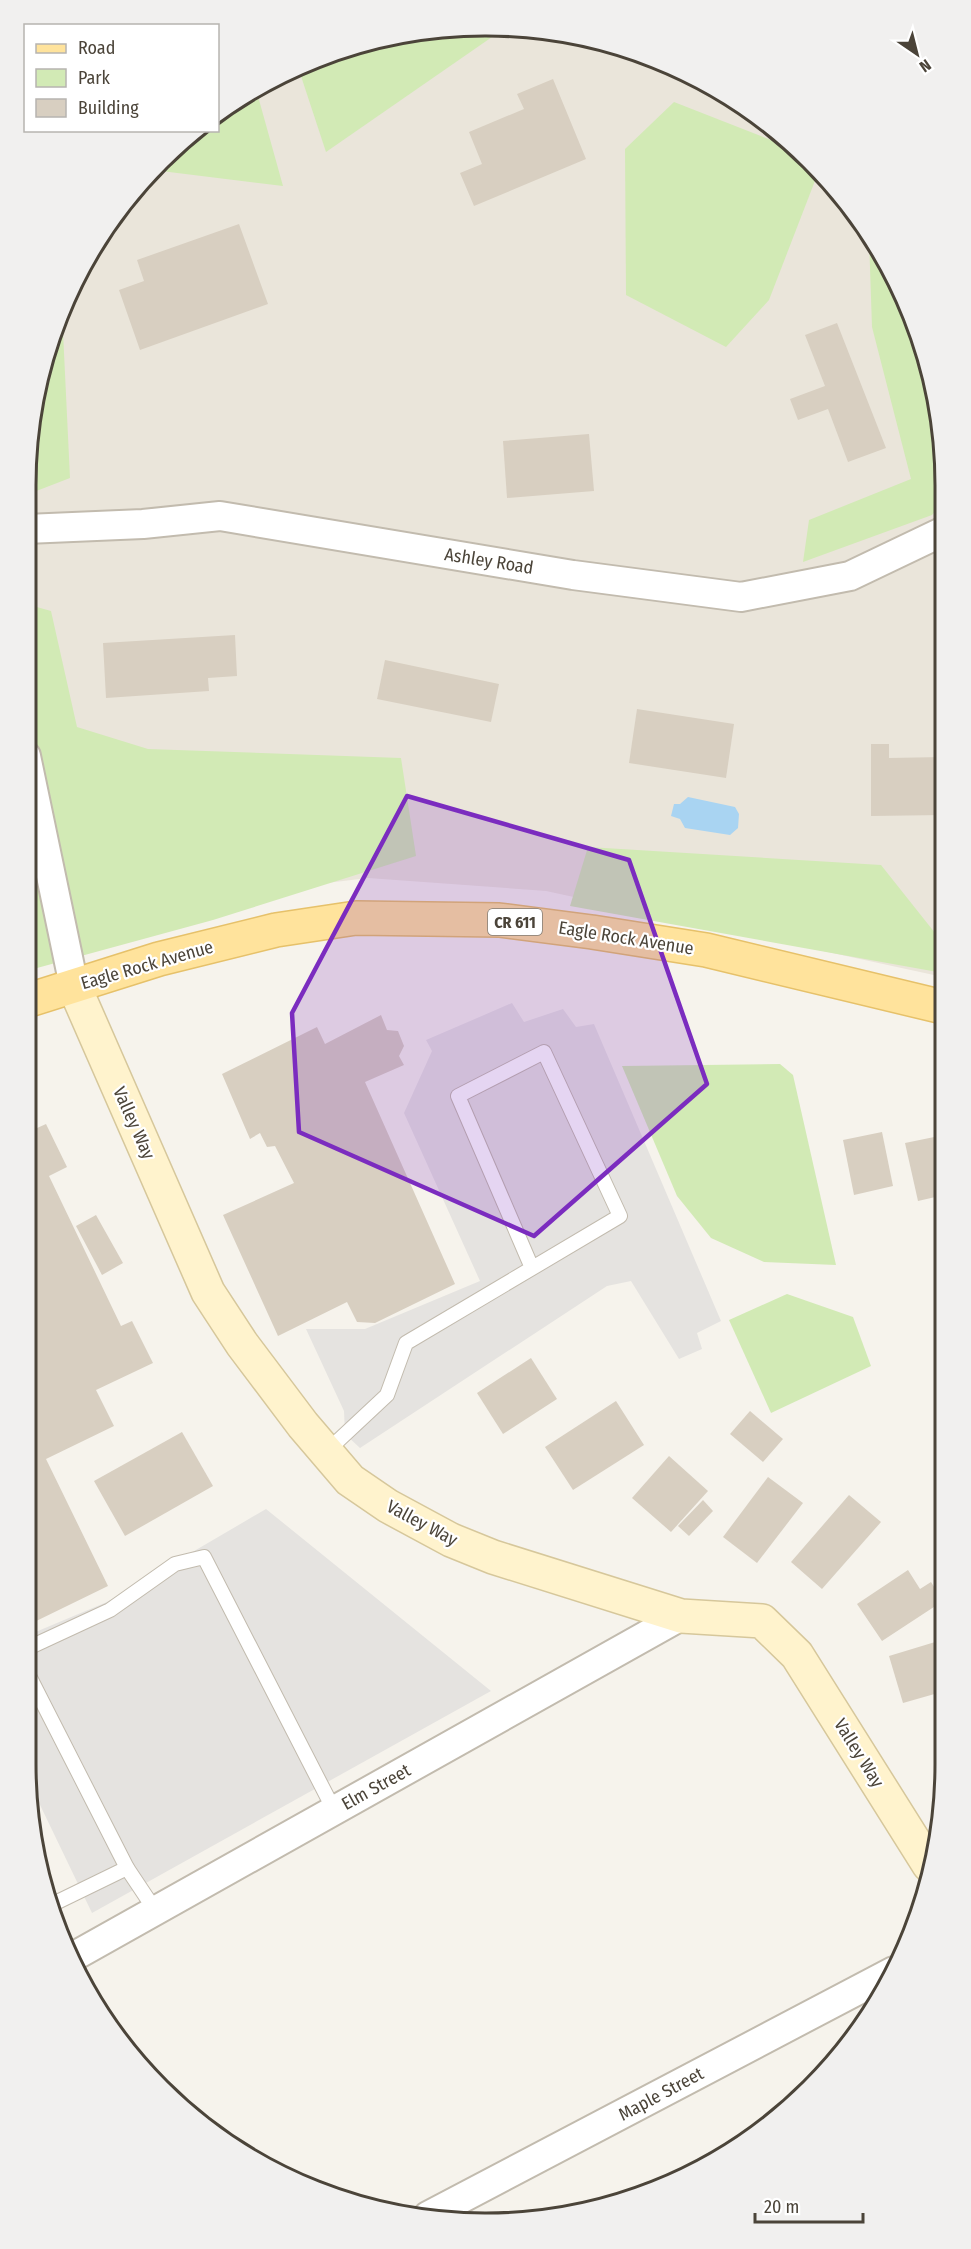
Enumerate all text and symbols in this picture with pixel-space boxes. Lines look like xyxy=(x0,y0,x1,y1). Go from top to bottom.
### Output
legend xyxy=(24,24,219,132)
north arrow xyxy=(887,24,947,84)
text: Road xyxy=(78,37,115,59)
text: N xyxy=(916,55,935,76)
text: Park xyxy=(78,67,111,89)
text: Building xyxy=(78,97,139,119)
street label: Ashley Road xyxy=(443,543,535,579)
road number: CR 611 xyxy=(488,909,542,935)
street label: Eagle Rock Avenue xyxy=(557,916,695,960)
street label: Eagle Rock Avenue xyxy=(78,936,216,994)
street label: Valley Way xyxy=(108,1083,160,1163)
street label: Valley Way xyxy=(383,1495,461,1551)
street label: Valley Way xyxy=(829,1714,889,1792)
street label: Elm Street xyxy=(338,1759,414,1815)
street label: Maple Street xyxy=(615,2062,707,2126)
scale bar xyxy=(755,2186,863,2224)
text: 20 m xyxy=(764,2196,799,2218)

